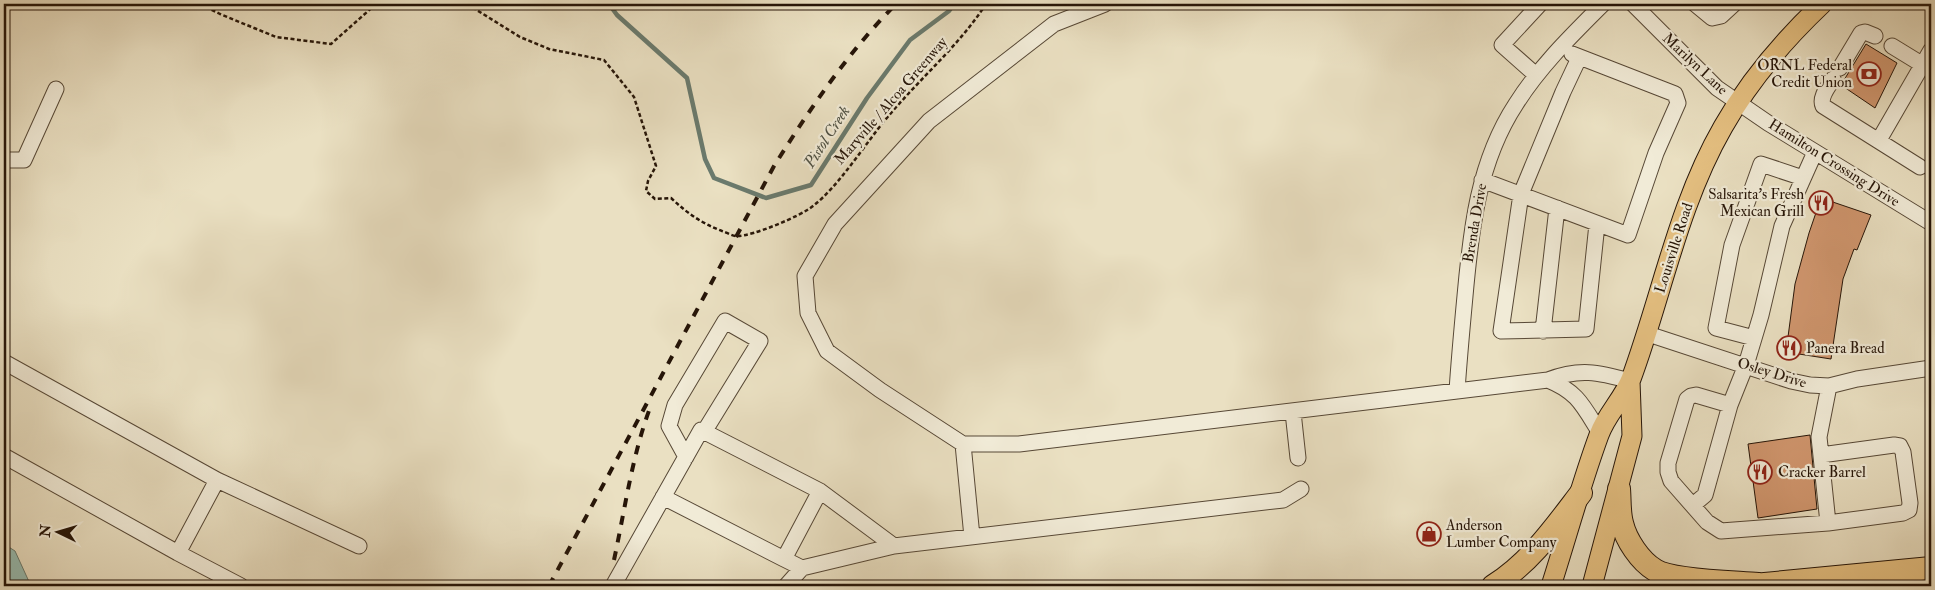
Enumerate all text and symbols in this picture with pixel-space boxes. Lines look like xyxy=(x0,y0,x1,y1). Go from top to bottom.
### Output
street label: Marilyn Lane xyxy=(1658,29,1732,99)
street label: Maryville / Alcoa Greenway xyxy=(830,33,952,169)
place label: ORNL Federal Credit Union xyxy=(1757,56,1852,92)
bank icon: ORNL Federal Credit Union xyxy=(1856,61,1882,87)
water label: Pistol Creek xyxy=(799,102,855,173)
street label: Hamilton Crossing Drive xyxy=(1765,115,1903,211)
street label: Brenda Drive xyxy=(1459,182,1491,264)
place label: Salsarita's Fresh Mexican Grill xyxy=(1708,185,1804,221)
restaurant icon: Salsarita's Fresh Mexican Grill xyxy=(1808,190,1834,216)
street label: Louisville Road xyxy=(1650,200,1698,296)
restaurant icon: Panera Bread xyxy=(1776,335,1802,361)
place label: Panera Bread xyxy=(1806,339,1885,358)
street label: Osley Drive xyxy=(1735,353,1809,393)
restaurant icon: Cracker Barrel xyxy=(1747,459,1773,485)
place label: Cracker Barrel xyxy=(1778,463,1866,482)
north arrow xyxy=(32,508,82,558)
place label: Anderson Lumber Company xyxy=(1445,516,1557,553)
shop icon: Anderson Lumber Company xyxy=(1416,521,1442,547)
text: N xyxy=(36,523,55,539)

